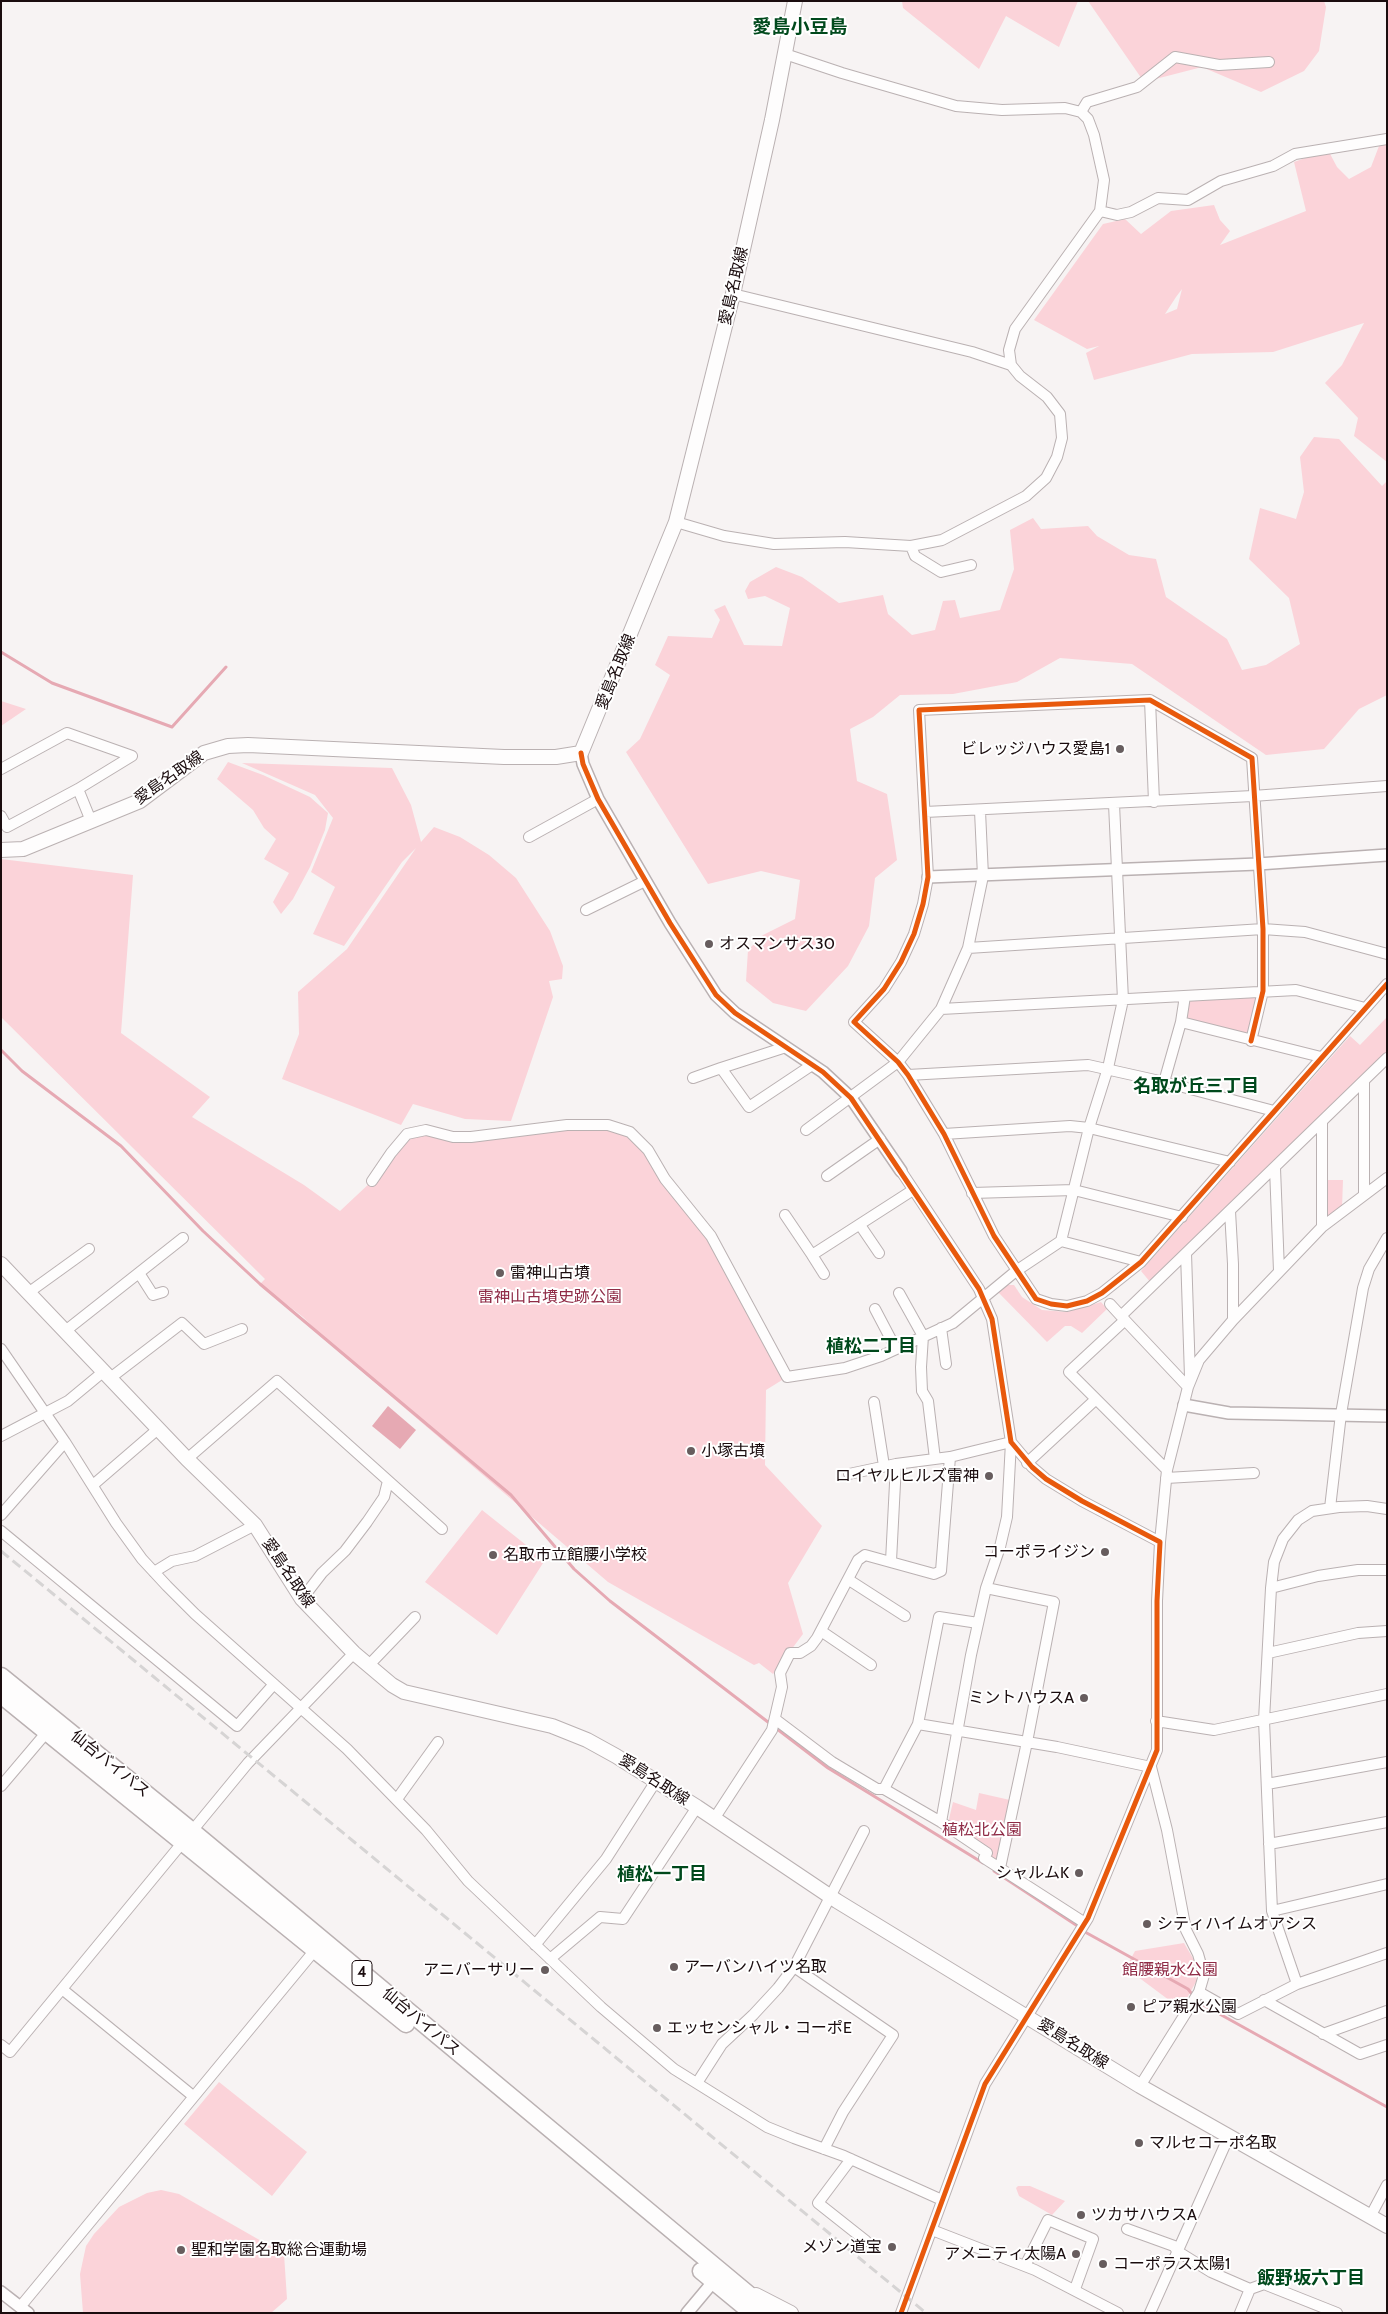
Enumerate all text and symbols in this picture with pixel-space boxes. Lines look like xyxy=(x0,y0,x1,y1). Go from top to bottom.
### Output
district label: 愛島小豆島 xyxy=(753,16,847,38)
street label: 愛島名取線 xyxy=(716,245,752,327)
street label: 愛島名取線 xyxy=(592,631,640,713)
place label: ビレッジハウス愛島1 xyxy=(961,739,1110,759)
marker: ビレッジハウス愛島1 xyxy=(1114,743,1126,755)
street label: 愛島名取線 xyxy=(131,747,207,809)
place label: オスマンサス30 xyxy=(719,934,835,954)
marker: オスマンサス30 xyxy=(703,938,715,950)
district label: 名取が丘三丁目 xyxy=(1133,1076,1259,1098)
place label: 雷神山古墳 xyxy=(510,1263,590,1283)
marker: 雷神山古墳 xyxy=(494,1267,506,1279)
park label: 雷神山古墳史跡公園 xyxy=(478,1287,622,1307)
district label: 植松二丁目 xyxy=(826,1336,916,1358)
place label: 小塚古墳 xyxy=(701,1441,765,1461)
marker: 小塚古墳 xyxy=(685,1445,697,1457)
place label: ロイヤルヒルズ雷神 xyxy=(835,1466,979,1486)
marker: ロイヤルヒルズ雷神 xyxy=(983,1470,995,1482)
street label: 愛島名取線 xyxy=(258,1534,318,1612)
place label: コーポライジン xyxy=(983,1542,1095,1562)
place label: 名取市立館腰小学校 xyxy=(503,1545,647,1565)
marker: コーポライジン xyxy=(1099,1546,1111,1558)
marker: 名取市立館腰小学校 xyxy=(487,1549,499,1561)
place label: ミントハウスA xyxy=(968,1688,1074,1708)
marker: ミントハウスA xyxy=(1078,1692,1090,1704)
street label: 仙台バイパス xyxy=(67,1726,153,1802)
street label: 愛島名取線 xyxy=(615,1750,693,1810)
park label: 植松北公園 xyxy=(942,1820,1022,1840)
place label: シャルムK xyxy=(996,1863,1069,1883)
district label: 植松一丁目 xyxy=(617,1864,707,1886)
marker: シャルムK xyxy=(1073,1867,1085,1879)
place label: シティハイムオアシス xyxy=(1157,1914,1317,1934)
marker: シティハイムオアシス xyxy=(1141,1918,1153,1930)
place label: アーバンハイツ名取 xyxy=(684,1957,827,1977)
road number: 4 xyxy=(352,1960,372,1986)
place label: アニバーサリー xyxy=(423,1960,535,1980)
park label: 館腰親水公園 xyxy=(1122,1960,1218,1980)
marker: アーバンハイツ名取 xyxy=(668,1961,680,1973)
marker: アニバーサリー xyxy=(539,1964,551,1976)
street label: 仙台バイパス xyxy=(378,1984,464,2060)
place label: ピア親水公園 xyxy=(1141,1997,1237,2017)
marker: ピア親水公園 xyxy=(1125,2001,1137,2013)
street label: 愛島名取線 xyxy=(1034,2015,1112,2073)
place label: エッセンシャル・コーポE xyxy=(667,2018,852,2038)
marker: エッセンシャル・コーポE xyxy=(651,2022,663,2034)
place label: マルセコーポ名取 xyxy=(1149,2133,1277,2153)
marker: マルセコーポ名取 xyxy=(1133,2137,1145,2149)
place label: ツカサハウスA xyxy=(1091,2205,1197,2225)
marker: ツカサハウスA xyxy=(1075,2209,1087,2221)
place label: メゾン道宝 xyxy=(802,2237,882,2257)
place label: 聖和学園名取総合運動場 xyxy=(191,2240,367,2260)
marker: メゾン道宝 xyxy=(886,2241,898,2253)
marker: 聖和学園名取総合運動場 xyxy=(175,2244,187,2256)
place label: アメニティ太陽A xyxy=(944,2244,1066,2264)
marker: アメニティ太陽A xyxy=(1070,2248,1082,2260)
place label: コーポラス太陽1 xyxy=(1113,2254,1230,2274)
marker: コーポラス太陽1 xyxy=(1097,2258,1109,2270)
district label: 飯野坂六丁目 xyxy=(1257,2268,1365,2290)

